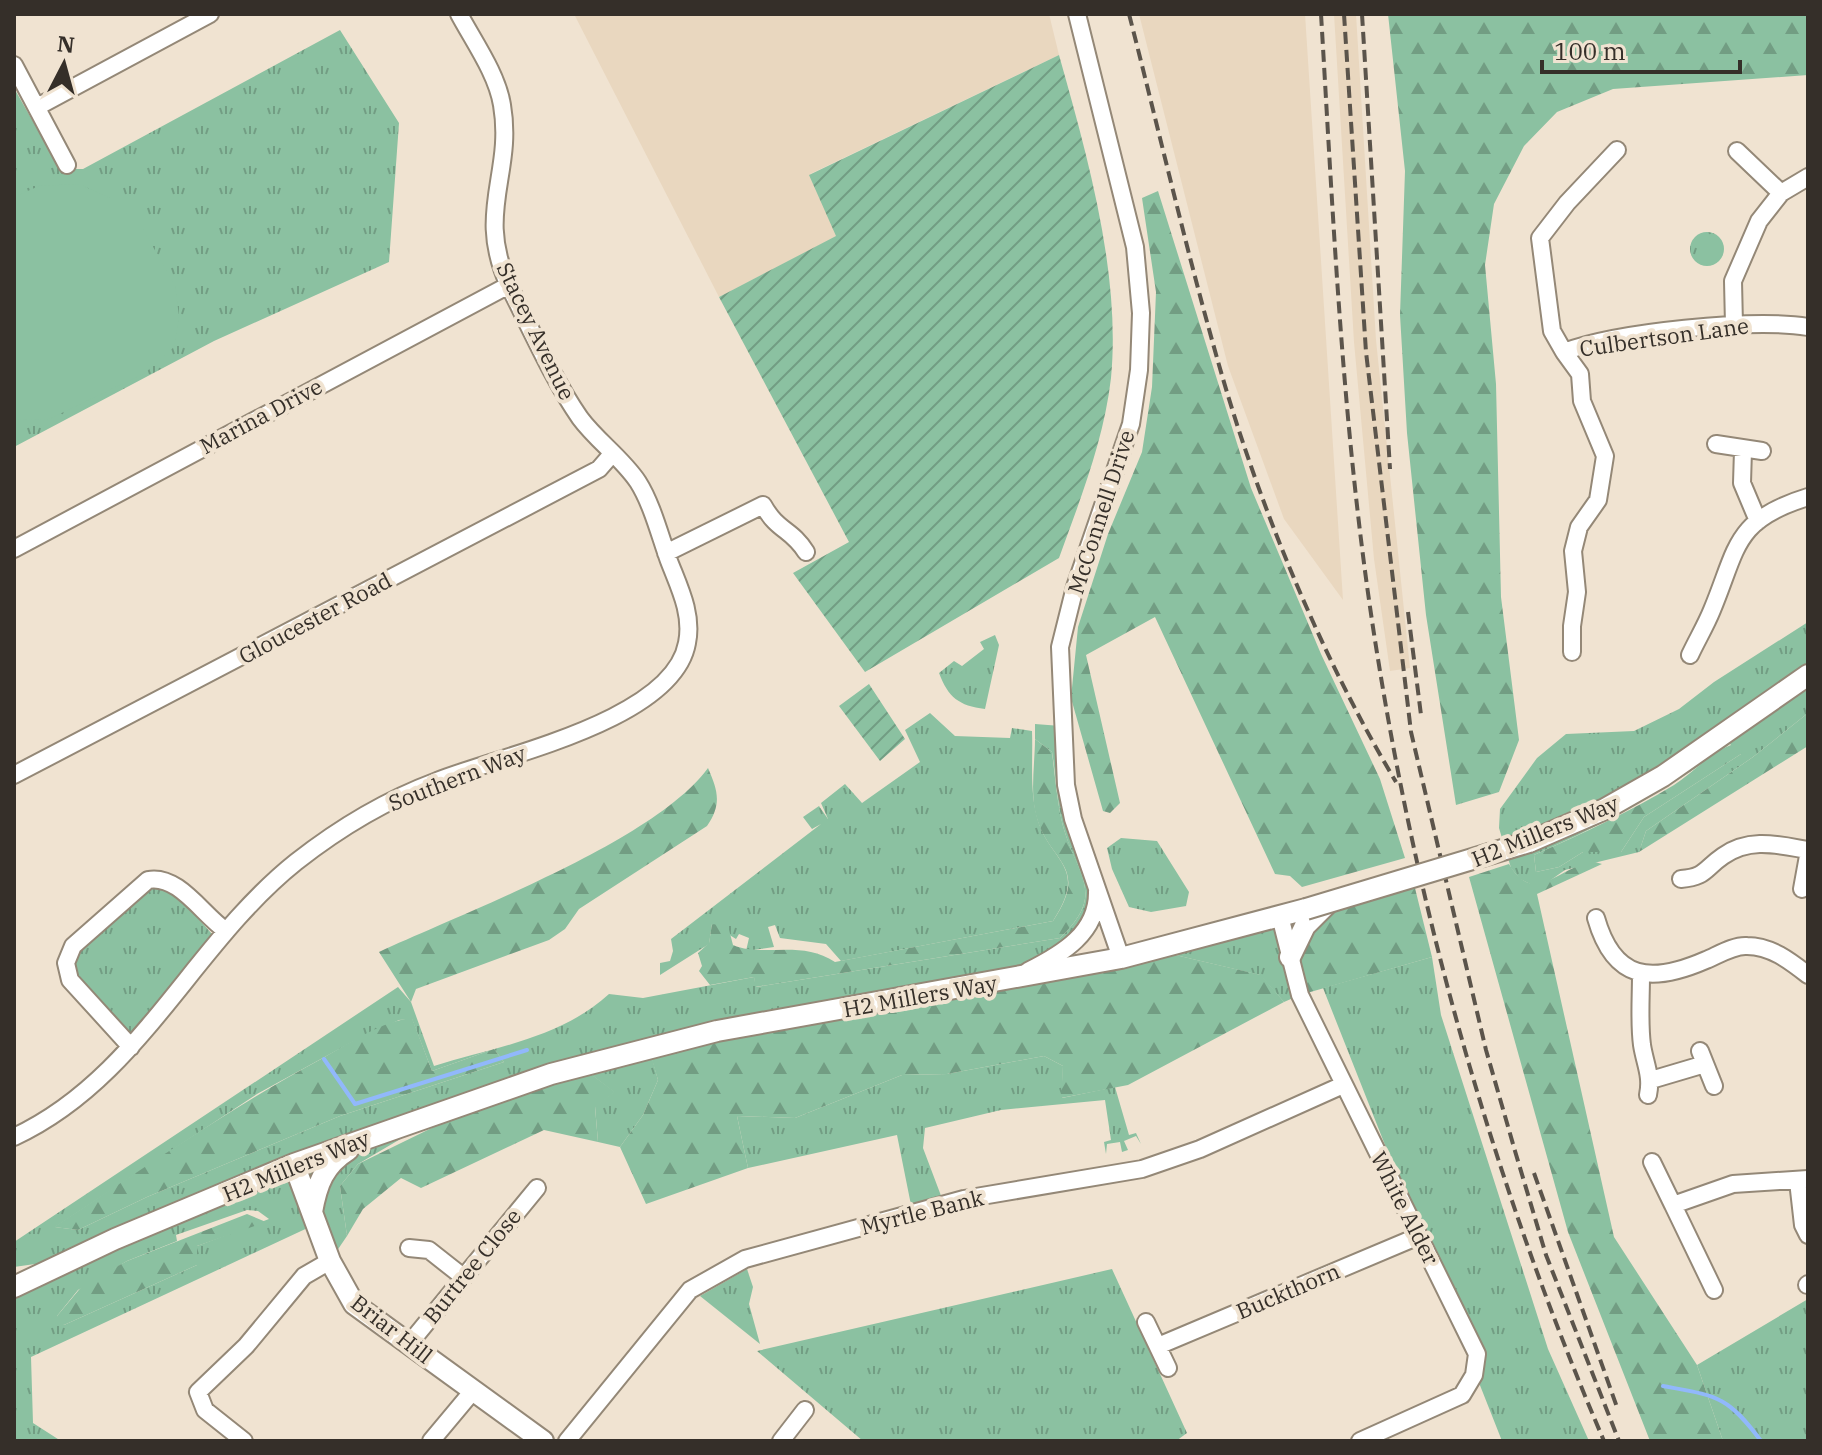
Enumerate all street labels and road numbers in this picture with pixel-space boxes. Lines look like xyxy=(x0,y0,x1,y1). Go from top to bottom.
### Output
street label: Stacey Avenue xyxy=(491,257,582,404)
street label: Culbertson Lane xyxy=(1577,310,1750,363)
street label: Marina Drive xyxy=(195,371,327,460)
street label: McConnell Drive xyxy=(1060,426,1141,598)
street label: Gloucester Road xyxy=(233,565,396,670)
street label: Southern Way xyxy=(384,738,530,817)
street label: H2 Millers Way xyxy=(1467,788,1623,873)
street label: H2 Millers Way xyxy=(841,968,999,1023)
street label: H2 Millers Way xyxy=(218,1123,374,1208)
street label: White Alder xyxy=(1365,1146,1446,1269)
street label: Myrtle Bank xyxy=(857,1182,987,1241)
street label: Burtree Close xyxy=(416,1202,527,1329)
street label: Buckthorn xyxy=(1232,1256,1344,1325)
street label: Briar Hill xyxy=(346,1288,439,1370)

